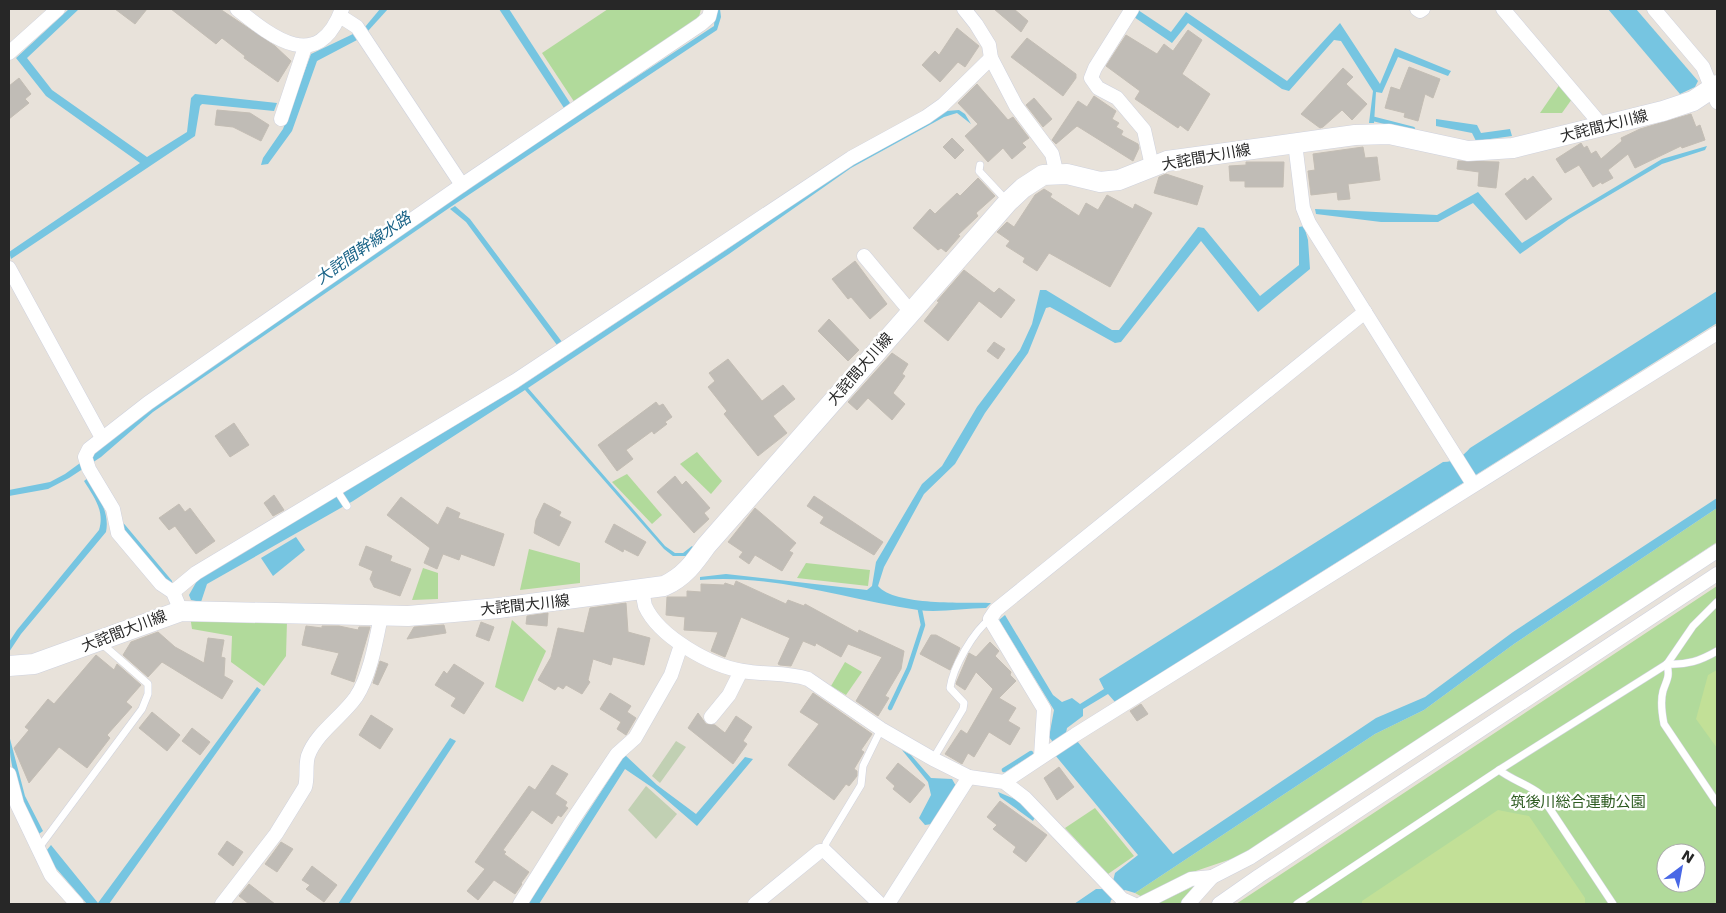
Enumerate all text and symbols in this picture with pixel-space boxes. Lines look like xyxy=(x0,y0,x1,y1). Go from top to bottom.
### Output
street label: 大詫間大川線 xyxy=(1558,106,1650,146)
street label: 大詫間大川線 xyxy=(1160,140,1252,174)
water label: 大詫間幹線水路 xyxy=(312,207,416,288)
street label: 大詫間大川線 xyxy=(824,329,896,409)
street label: 大詫間大川線 xyxy=(479,591,571,619)
street label: 大詫間大川線 xyxy=(79,606,169,656)
park label: 筑後川総合運動公園 xyxy=(1510,793,1646,811)
north arrow xyxy=(1656,843,1706,893)
text: N xyxy=(1679,847,1697,867)

